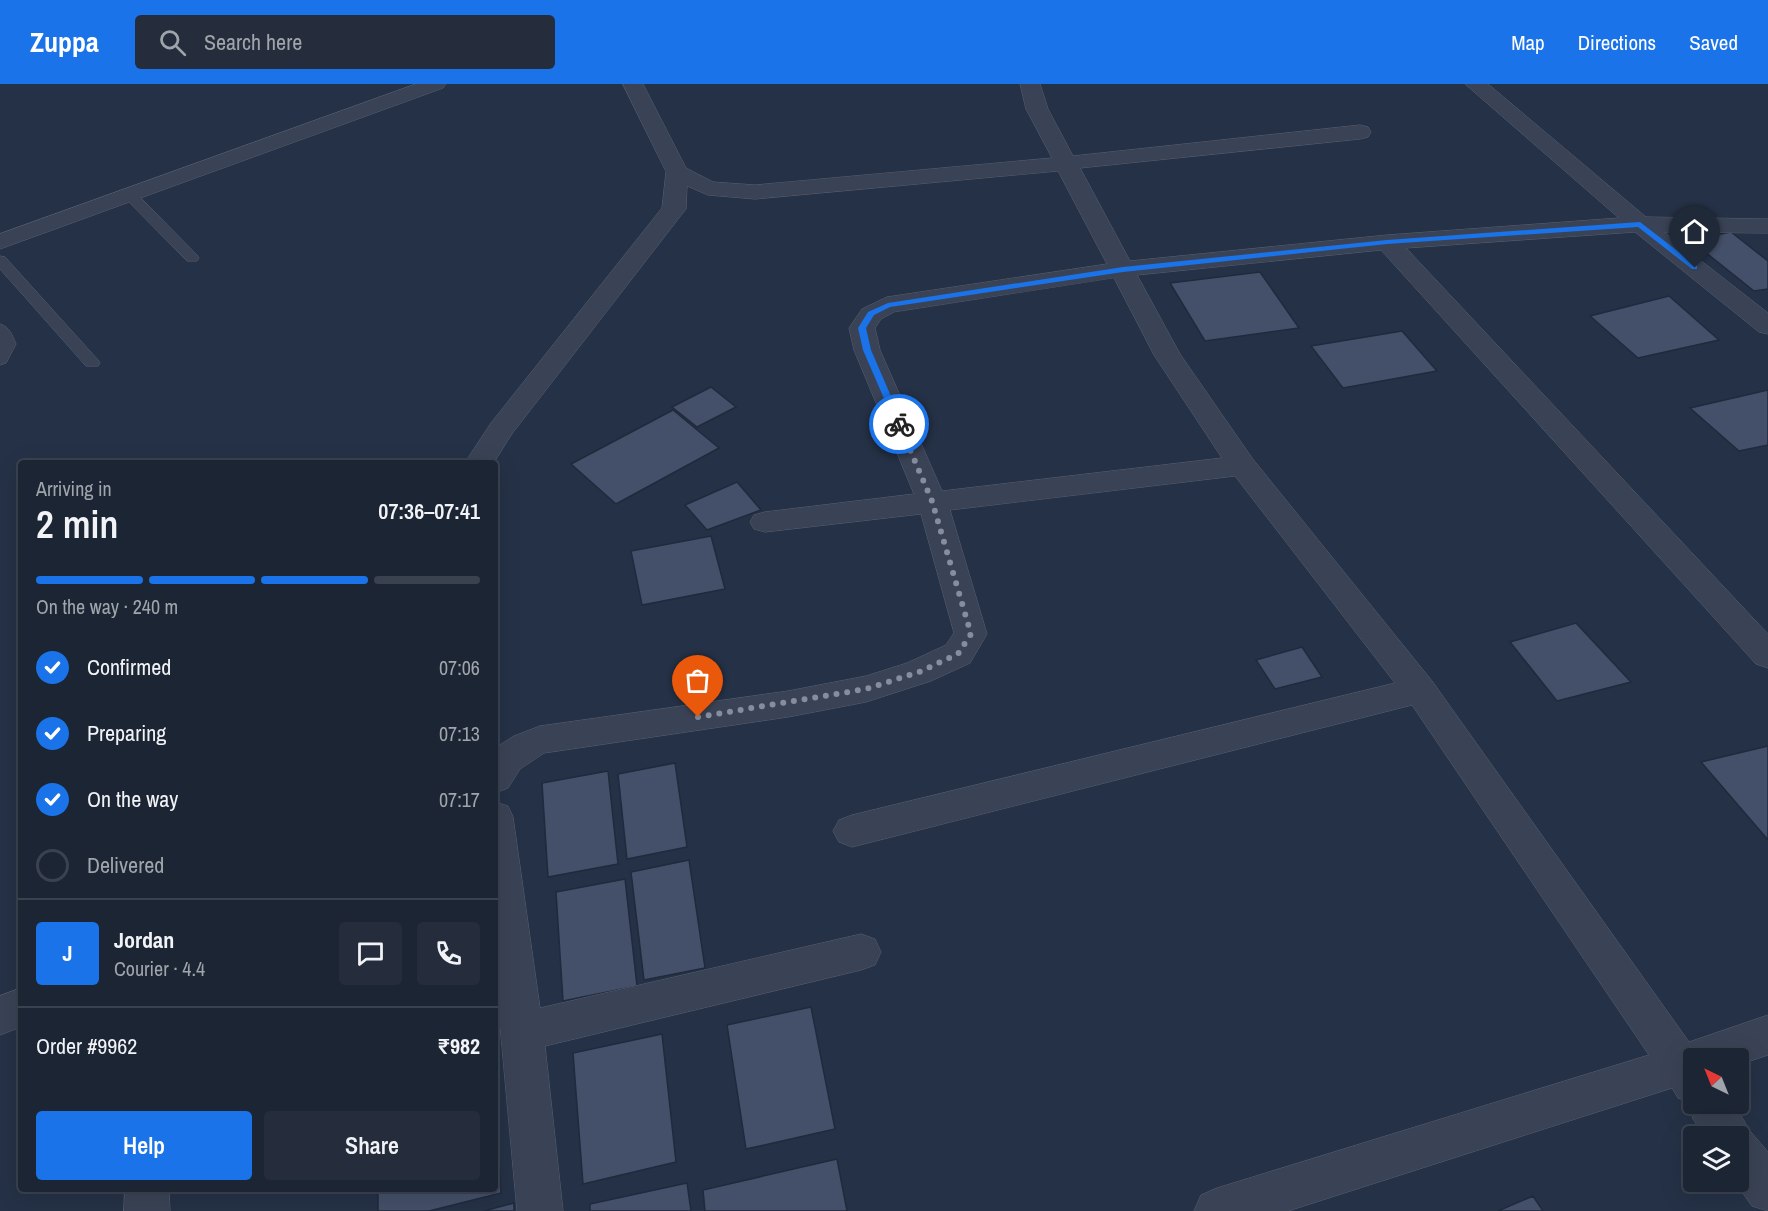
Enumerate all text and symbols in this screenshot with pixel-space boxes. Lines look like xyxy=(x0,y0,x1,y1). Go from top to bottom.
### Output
search box xyxy=(135,15,555,69)
text: Zuppa xyxy=(30,23,99,61)
icon: search xyxy=(156,26,189,59)
text: Search here xyxy=(204,27,302,57)
text: Map xyxy=(1511,28,1545,57)
text: Directions xyxy=(1578,28,1656,57)
text: Saved xyxy=(1689,28,1738,57)
pin xyxy=(1669,206,1720,268)
icon: home xyxy=(1678,215,1711,248)
courier xyxy=(869,394,929,454)
icon: bike xyxy=(883,408,916,441)
text: Arriving in xyxy=(36,475,112,502)
text: 07:36–07:41 xyxy=(378,496,480,526)
text: 2 min xyxy=(36,498,118,550)
text: On the way · 240 m xyxy=(36,593,178,620)
icon: check xyxy=(36,651,69,684)
text: Confirmed xyxy=(87,652,171,682)
text: 07:06 xyxy=(439,654,480,681)
pin xyxy=(672,655,723,717)
icon: bag xyxy=(681,664,714,697)
icon: check xyxy=(36,717,69,750)
text: Preparing xyxy=(87,718,166,748)
text: 07:13 xyxy=(439,720,480,747)
icon: check xyxy=(36,783,69,816)
text: On the way xyxy=(87,784,178,814)
text: 07:17 xyxy=(439,786,480,813)
text: Delivered xyxy=(87,850,164,880)
button: chat xyxy=(339,922,402,985)
button: phone xyxy=(417,922,480,985)
text: Jordan xyxy=(114,925,174,955)
text: J xyxy=(62,938,73,968)
text: Courier · 4.4 xyxy=(114,955,205,982)
text: Order #9962 xyxy=(36,1031,137,1061)
text: ₹982 xyxy=(437,1031,480,1061)
north arrow xyxy=(1683,1048,1749,1114)
map controls xyxy=(1683,1048,1749,1192)
button: Help xyxy=(36,1111,252,1180)
button: Share xyxy=(264,1111,480,1180)
button: layers xyxy=(1683,1126,1749,1192)

